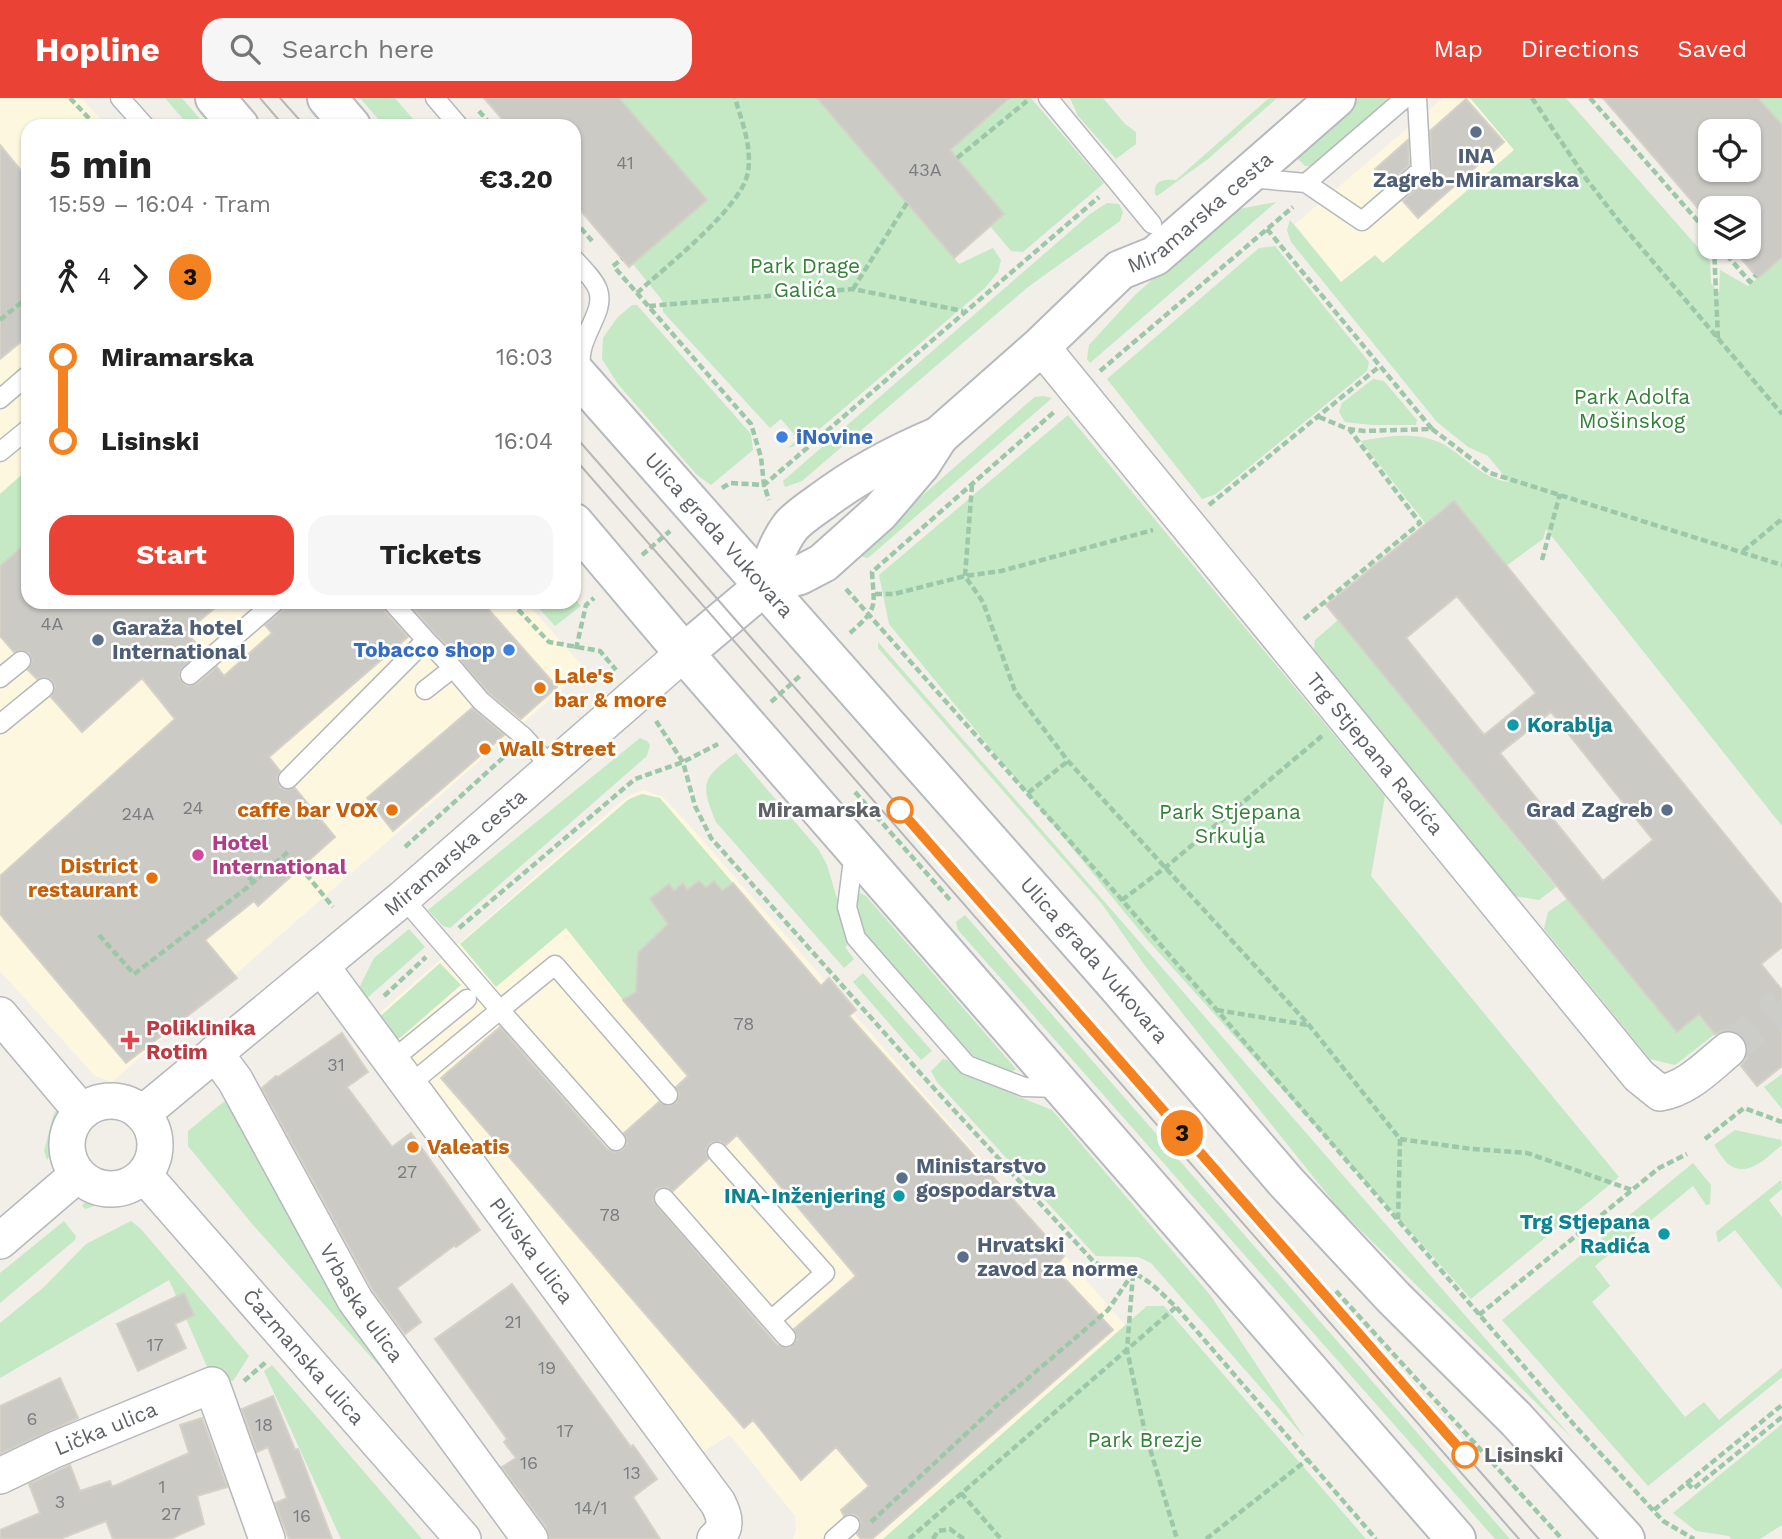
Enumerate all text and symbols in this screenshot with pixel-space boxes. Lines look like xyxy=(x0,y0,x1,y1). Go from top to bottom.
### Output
search box xyxy=(202,18,692,81)
text: Hopline xyxy=(35,30,160,69)
icon: search xyxy=(226,30,264,68)
text: Search here xyxy=(282,34,434,64)
text: Map xyxy=(1434,35,1483,63)
text: Directions xyxy=(1521,35,1639,63)
text: Saved xyxy=(1677,35,1747,63)
map controls xyxy=(1698,119,1761,259)
button: locate xyxy=(1698,119,1761,182)
marker: INA Zagreb-Miramarska xyxy=(1468,124,1484,140)
text: 5 min xyxy=(49,143,152,187)
place label: INA Zagreb-Miramarska xyxy=(1373,143,1580,192)
street label: Miramarska cesta xyxy=(1123,146,1278,278)
house number: 41 xyxy=(616,152,634,173)
house number: 43A xyxy=(908,159,942,180)
text: €3.20 xyxy=(480,164,553,194)
text: 15:59 – 16:04 · Tram xyxy=(49,191,271,218)
button: layers xyxy=(1698,196,1761,259)
park label: Park Drage Galića xyxy=(750,253,860,302)
icon: walk xyxy=(49,258,87,296)
icon: forward xyxy=(121,258,159,296)
text: 4 xyxy=(97,263,111,290)
text: 3 xyxy=(183,263,197,291)
text: Miramarska xyxy=(101,342,254,372)
text: 16:03 xyxy=(496,344,553,371)
park label: Park Adolfa Mošinskog xyxy=(1574,384,1690,433)
place label: iNovine xyxy=(796,424,873,449)
text: Lisinski xyxy=(101,426,199,456)
text: 16:04 xyxy=(495,428,553,455)
marker: iNovine xyxy=(774,429,790,445)
street label: Ulica grada Vukovara xyxy=(640,447,799,623)
button: Start xyxy=(49,515,294,595)
button: Tickets xyxy=(308,515,553,595)
house number: 4A xyxy=(41,613,64,634)
place label: Garaža hotel International xyxy=(112,615,247,664)
marker: Garaža hotel International xyxy=(90,632,106,648)
place label: Tobacco shop xyxy=(353,637,495,662)
marker: Tobacco shop xyxy=(501,642,517,658)
place label: Lale's bar & more xyxy=(554,663,667,712)
street label: Trg Stjepana Radića xyxy=(1301,667,1449,840)
marker: Lale's bar & more xyxy=(532,680,548,696)
place label: Korablja xyxy=(1527,712,1613,737)
marker: Korablja xyxy=(1505,717,1521,733)
place label: Wall Street xyxy=(499,736,616,761)
marker: Wall Street xyxy=(477,741,493,757)
street label: Miramarska cesta xyxy=(378,783,531,921)
house number: 24 xyxy=(183,797,203,818)
place label: caffe bar VOX xyxy=(237,797,378,822)
place label: Miramarska xyxy=(758,797,882,822)
marker: Miramarska xyxy=(887,797,913,823)
place label: Grad Zagreb xyxy=(1526,797,1653,822)
park label: Park Stjepana Srkulja xyxy=(1159,799,1301,848)
marker: caffe bar VOX xyxy=(384,802,400,818)
marker: Grad Zagreb xyxy=(1659,802,1675,818)
house number: 24A xyxy=(122,803,155,824)
place label: Hotel International xyxy=(212,830,347,879)
marker: Hotel International xyxy=(190,847,206,863)
place label: District restaurant xyxy=(28,853,138,902)
marker: District restaurant xyxy=(144,870,160,886)
street label: Ulica grada Vukovara xyxy=(1015,872,1174,1048)
house number: 78 xyxy=(734,1013,754,1034)
place label: Poliklinika Rotim xyxy=(146,1015,256,1064)
marker: Poliklinika Rotim xyxy=(120,1030,140,1050)
house number: 31 xyxy=(327,1054,345,1075)
line badge: 3 xyxy=(1159,1110,1205,1156)
text: 3 xyxy=(1175,1119,1189,1147)
place label: Valeatis xyxy=(427,1134,510,1159)
marker: Valeatis xyxy=(405,1139,421,1155)
place label: Ministarstvo gospodarstva xyxy=(916,1153,1056,1202)
house number: 27 xyxy=(397,1161,417,1182)
marker: Ministarstvo gospodarstva xyxy=(894,1170,910,1186)
place label: INA-Inženjering xyxy=(724,1183,885,1208)
marker: INA-Inženjering xyxy=(891,1188,907,1204)
street label: Plivska ulica xyxy=(484,1192,579,1308)
house number: 78 xyxy=(600,1204,620,1225)
place label: Trg Stjepana Radića xyxy=(1520,1209,1651,1258)
marker: Trg Stjepana Radića xyxy=(1656,1226,1672,1242)
place label: Hrvatski zavod za norme xyxy=(977,1232,1138,1281)
street label: Vrbaska ulica xyxy=(315,1239,409,1367)
marker: Hrvatski zavod za norme xyxy=(955,1249,971,1265)
street label: Čazmanska ulica xyxy=(238,1284,370,1430)
house number: 21 xyxy=(504,1311,522,1332)
house number: 17 xyxy=(146,1334,164,1355)
house number: 19 xyxy=(538,1357,556,1378)
street label: Lička ulica xyxy=(51,1396,161,1460)
house number: 6 xyxy=(27,1408,37,1429)
house number: 18 xyxy=(255,1414,273,1435)
house number: 17 xyxy=(556,1420,574,1441)
park label: Park Brezje xyxy=(1088,1427,1202,1452)
marker: Lisinski xyxy=(1452,1442,1478,1468)
place label: Lisinski xyxy=(1484,1442,1563,1467)
house number: 16 xyxy=(520,1452,538,1473)
house number: 13 xyxy=(623,1462,641,1483)
house number: 1 xyxy=(158,1476,166,1497)
house number: 3 xyxy=(55,1491,65,1512)
house number: 14/1 xyxy=(575,1497,607,1518)
house number: 27 xyxy=(161,1503,181,1524)
house number: 16 xyxy=(293,1505,311,1526)

